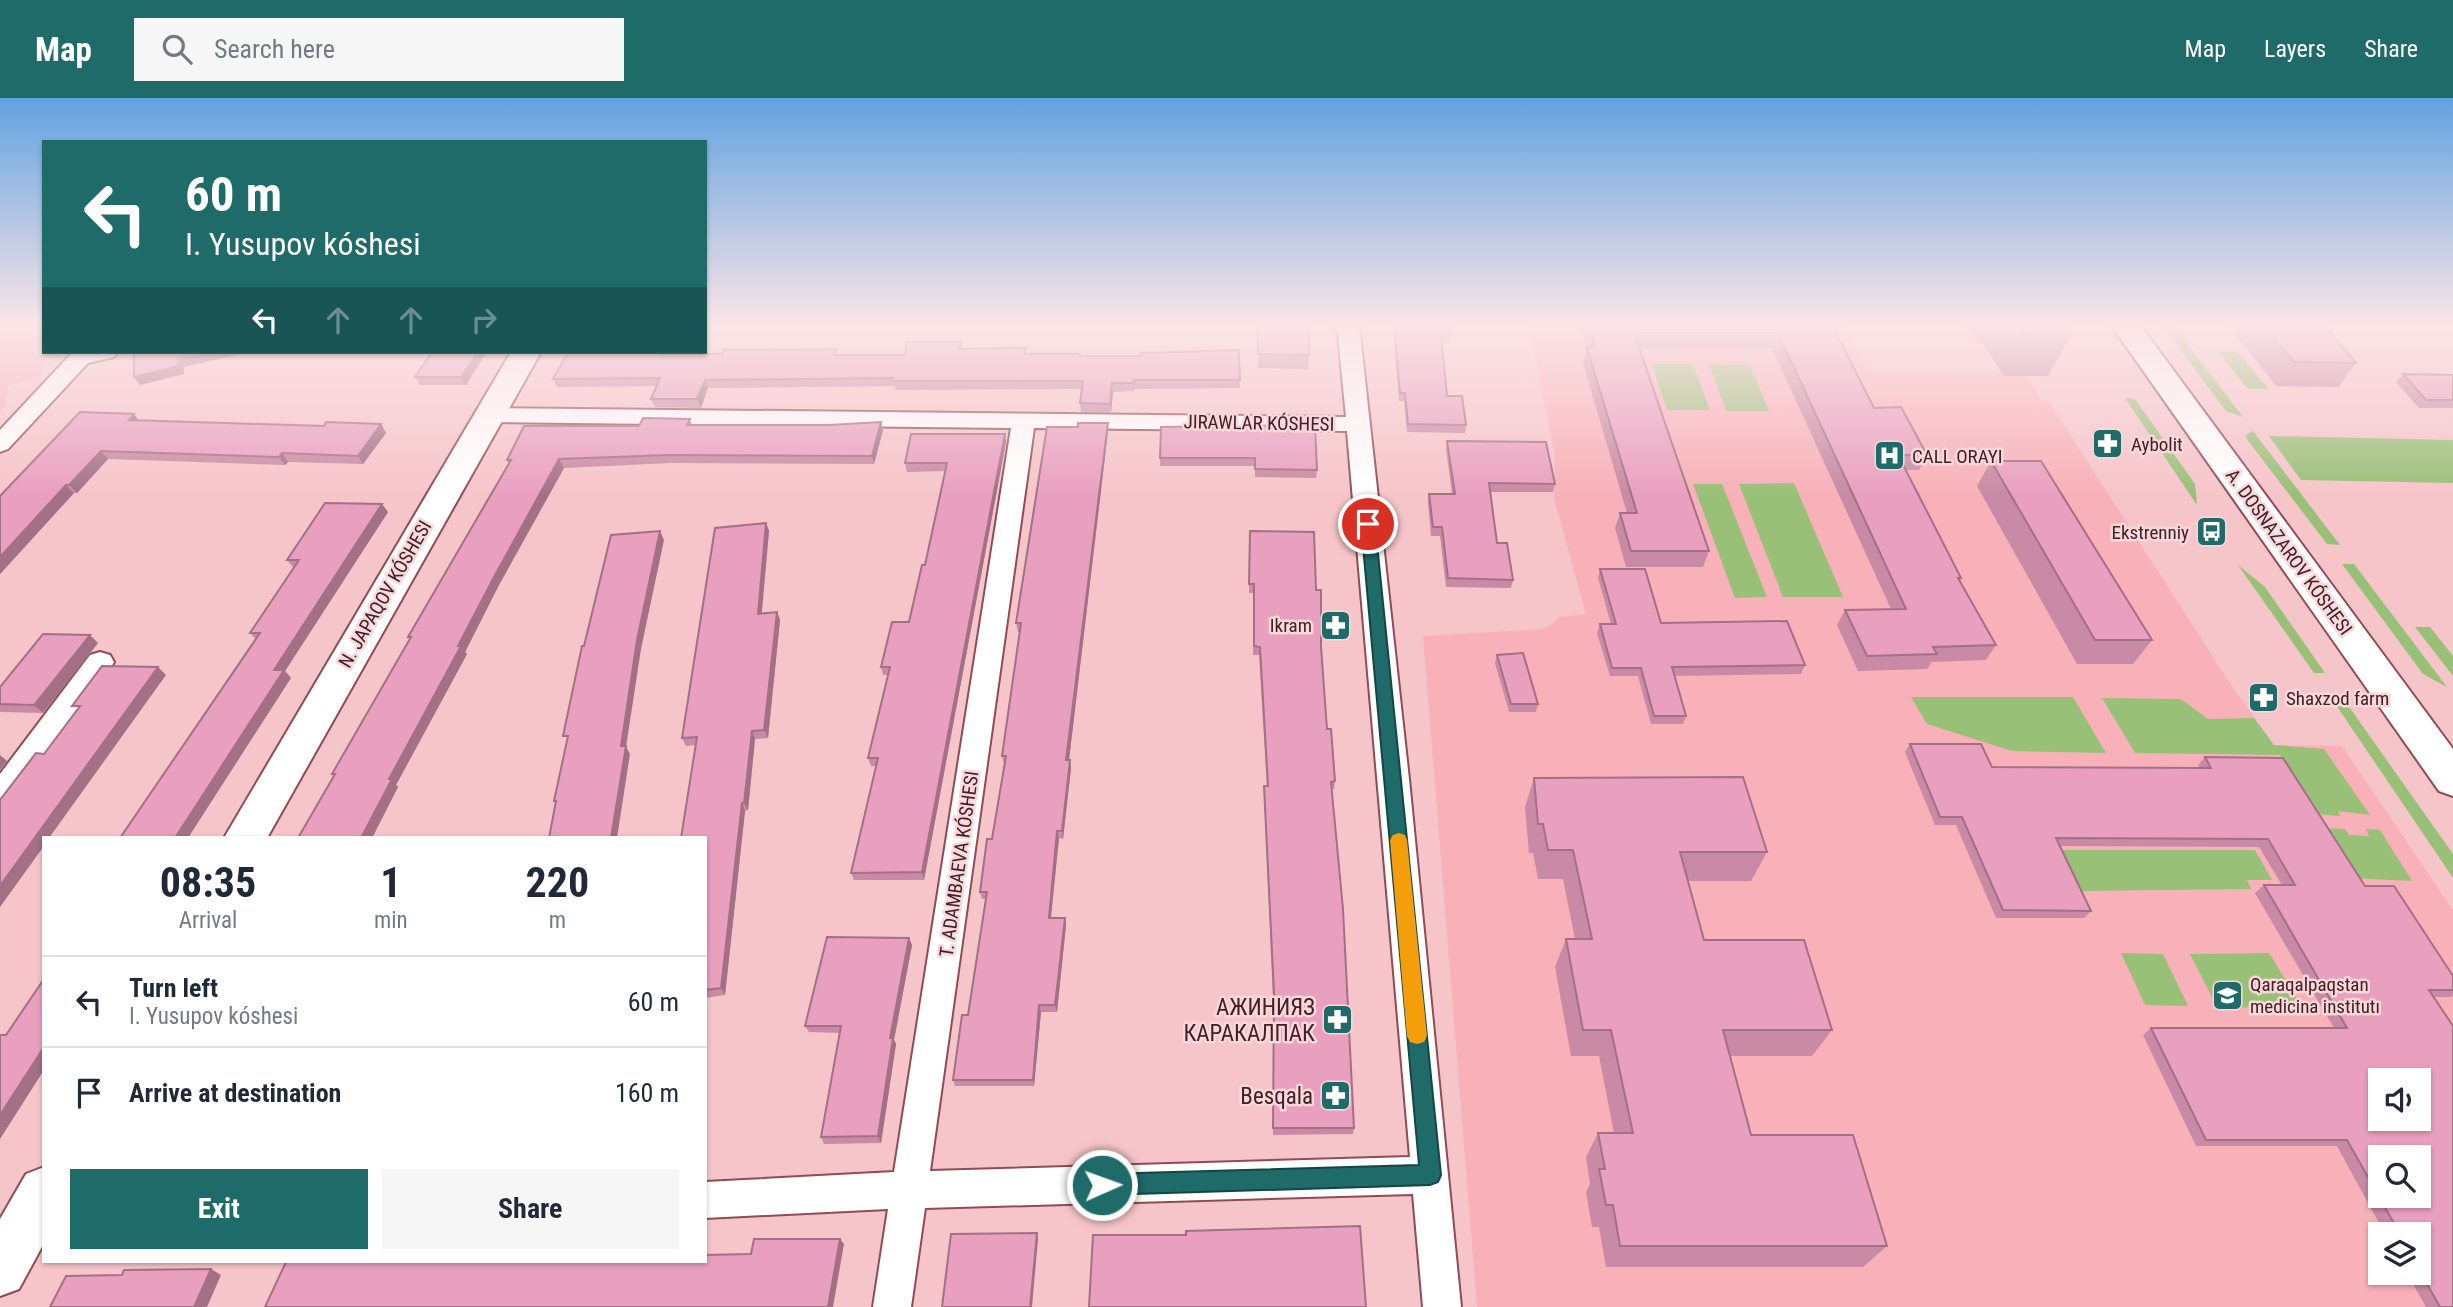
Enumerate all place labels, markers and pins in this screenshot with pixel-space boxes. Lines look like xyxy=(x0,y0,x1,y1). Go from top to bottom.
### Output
pharmacy icon: Aybolit xyxy=(2091,427,2125,461)
place label: Aybolit xyxy=(2131,433,2183,456)
hospital icon: CALL ORAYI xyxy=(1872,439,1906,473)
place label: CALL ORAYI xyxy=(1912,445,2002,468)
pin xyxy=(1338,494,1398,554)
bus stop icon: Ekstrenniy xyxy=(2195,515,2229,549)
place label: Ekstrenniy xyxy=(2112,521,2189,544)
pharmacy icon: Ikram xyxy=(1318,608,1352,642)
place label: Ikram xyxy=(1270,614,1312,637)
pharmacy icon: Shaxzod farm xyxy=(2246,681,2280,715)
place label: Shaxzod farm xyxy=(2286,687,2389,710)
place label: Qaraqalpaqstan medicina institutı xyxy=(2250,973,2380,1018)
school or university icon: Qaraqalpaqstan medicina institutı xyxy=(2210,978,2244,1012)
place label: АЖИНИЯЗ КАРАКАЛПАК xyxy=(1183,994,1315,1047)
pharmacy icon: АЖИНИЯЗ КАРАКАЛПАК xyxy=(1321,1003,1355,1037)
pharmacy icon: Besqala xyxy=(1319,1079,1353,1113)
place label: Besqala xyxy=(1240,1083,1313,1110)

